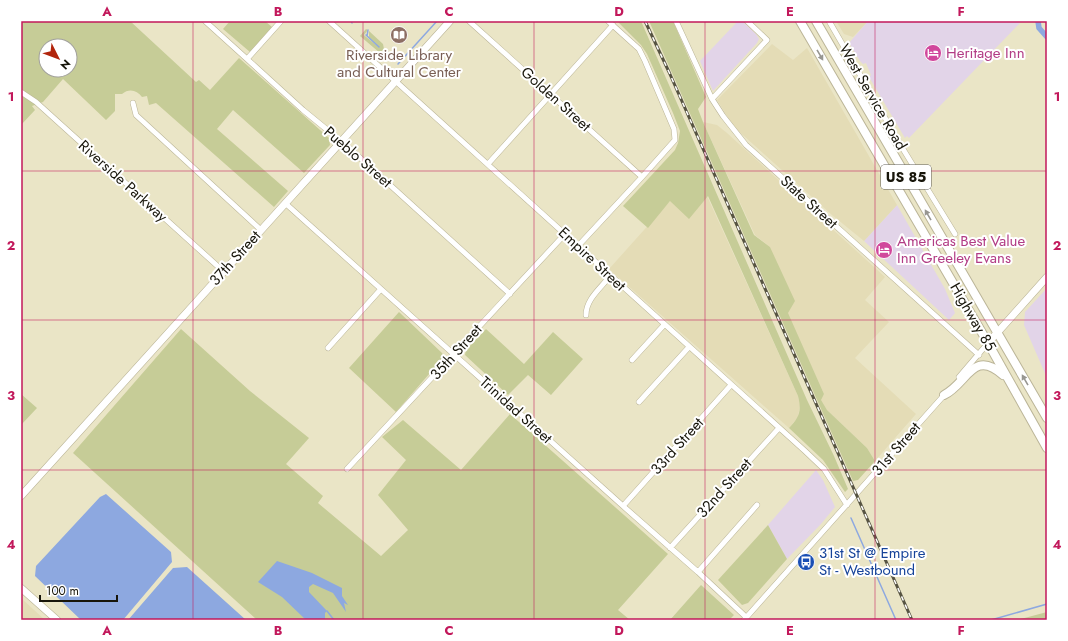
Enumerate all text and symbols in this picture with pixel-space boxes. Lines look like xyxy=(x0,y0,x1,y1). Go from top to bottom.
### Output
text: A xyxy=(101,2,112,21)
text: B xyxy=(274,2,283,21)
text: C xyxy=(444,2,454,21)
text: D xyxy=(614,2,624,21)
text: E xyxy=(786,2,794,21)
text: F xyxy=(957,2,965,21)
library icon: Riverside Library and Cultural Center xyxy=(389,25,409,45)
north arrow xyxy=(38,38,78,78)
street label: West Service Road xyxy=(834,40,912,154)
place label: Heritage Inn xyxy=(946,42,1025,64)
hotel icon: Heritage Inn xyxy=(923,43,943,63)
place label: Riverside Library and Cultural Center xyxy=(337,44,462,83)
one-way arrow xyxy=(817,49,824,61)
text: N xyxy=(57,56,74,73)
street label: Golden Street xyxy=(516,61,596,137)
text: 1 xyxy=(8,87,14,106)
text: 1 xyxy=(1054,87,1060,106)
street label: Pueblo Street xyxy=(319,121,397,193)
street label: Riverside Parkway xyxy=(74,135,173,227)
road number: US 85 xyxy=(881,165,931,189)
street label: State Street xyxy=(775,170,843,234)
one-way arrow xyxy=(925,209,932,221)
street label: Empire Street xyxy=(553,222,631,296)
street label: 37th Street xyxy=(204,225,266,290)
place label: Americas Best Value Inn Greeley Evans xyxy=(897,230,1025,269)
text: 2 xyxy=(7,236,15,255)
text: 2 xyxy=(1053,236,1061,255)
hotel icon: Americas Best Value Inn Greeley Evans xyxy=(874,240,894,260)
street label: Highway 85 xyxy=(944,279,1002,355)
street label: 35th Street xyxy=(425,319,487,385)
street label: Trinidad Street xyxy=(475,371,558,449)
one-way arrow xyxy=(1021,374,1028,386)
text: 3 xyxy=(7,386,15,405)
text: 3 xyxy=(1053,386,1061,405)
street label: 33rd Street xyxy=(645,412,709,480)
street label: 31st Street xyxy=(866,417,926,481)
street label: 32nd Street xyxy=(691,453,757,523)
text: 4 xyxy=(6,535,16,554)
text: 4 xyxy=(1052,535,1062,554)
place label: 31st St @ Empire St - Westbound xyxy=(819,542,926,581)
bus stop icon: 31st St @ Empire St - Westbound xyxy=(796,552,816,572)
scale bar xyxy=(40,577,117,603)
text: 100 m xyxy=(46,582,79,600)
text: A xyxy=(101,621,112,640)
text: B xyxy=(274,621,283,640)
text: C xyxy=(444,621,454,640)
text: D xyxy=(614,621,624,640)
text: E xyxy=(786,621,794,640)
text: F xyxy=(957,621,965,640)

